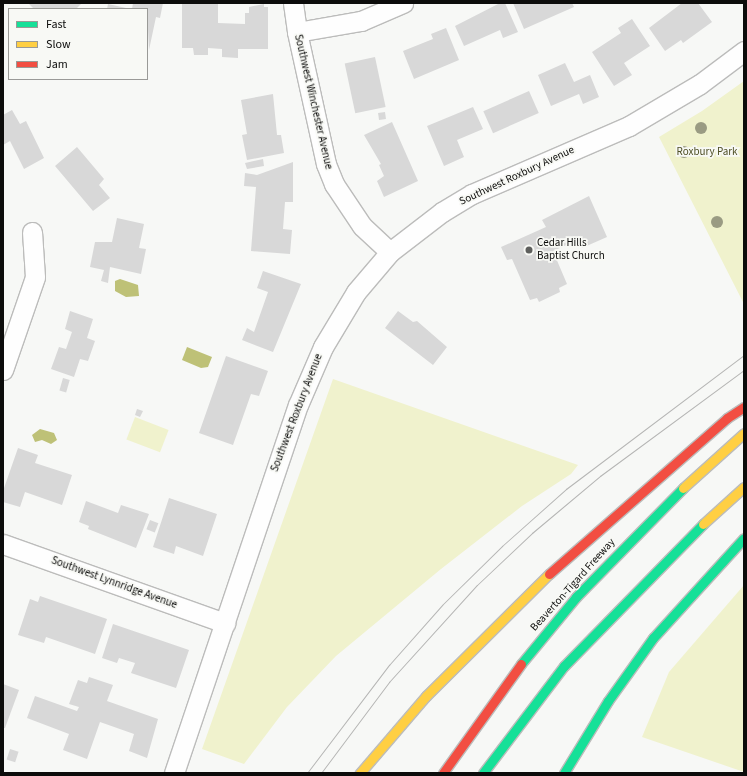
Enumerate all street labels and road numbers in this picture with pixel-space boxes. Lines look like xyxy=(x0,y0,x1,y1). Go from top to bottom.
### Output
street label: Southwest Winchester Avenue xyxy=(291,33,335,171)
street label: Southwest Roxbury Avenue xyxy=(457,144,577,208)
street label: Southwest Roxbury Avenue xyxy=(268,352,326,474)
street label: Beaverton-Tigard Freeway xyxy=(528,536,618,634)
street label: Southwest Lynnridge Avenue xyxy=(49,554,179,612)

